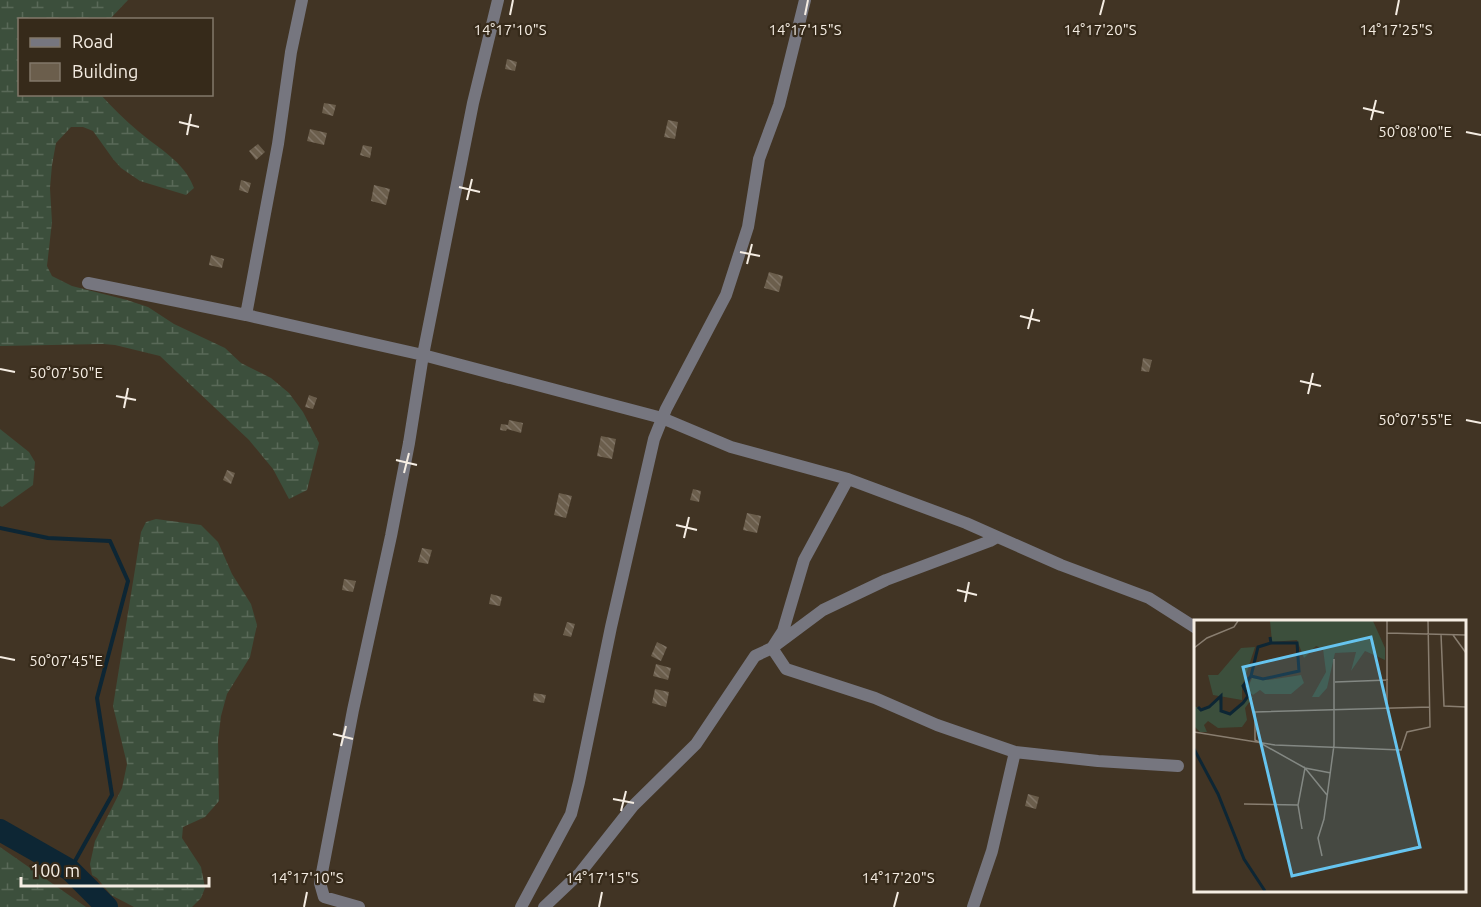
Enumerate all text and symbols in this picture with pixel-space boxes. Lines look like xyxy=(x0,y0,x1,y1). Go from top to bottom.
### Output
legend xyxy=(18,18,213,96)
text: 14°17'10"S xyxy=(473,21,547,38)
text: 14°17'15"S xyxy=(768,21,842,38)
text: 14°17'20"S xyxy=(1063,21,1137,38)
text: 14°17'25"S xyxy=(1359,21,1433,38)
text: Road xyxy=(72,31,114,51)
text: Building xyxy=(72,61,138,81)
text: 50°08'00"E xyxy=(1378,123,1452,140)
text: 50°07'50"E xyxy=(29,364,103,381)
text: 50°07'55"E xyxy=(1378,411,1452,428)
inset map xyxy=(1194,620,1466,892)
text: 50°07'45"E xyxy=(29,652,103,669)
scale bar xyxy=(21,850,208,888)
text: 100 m xyxy=(30,860,80,880)
text: 14°17'10"S xyxy=(270,869,344,886)
text: 14°17'15"S xyxy=(565,869,639,886)
text: 14°17'20"S xyxy=(861,869,935,886)

